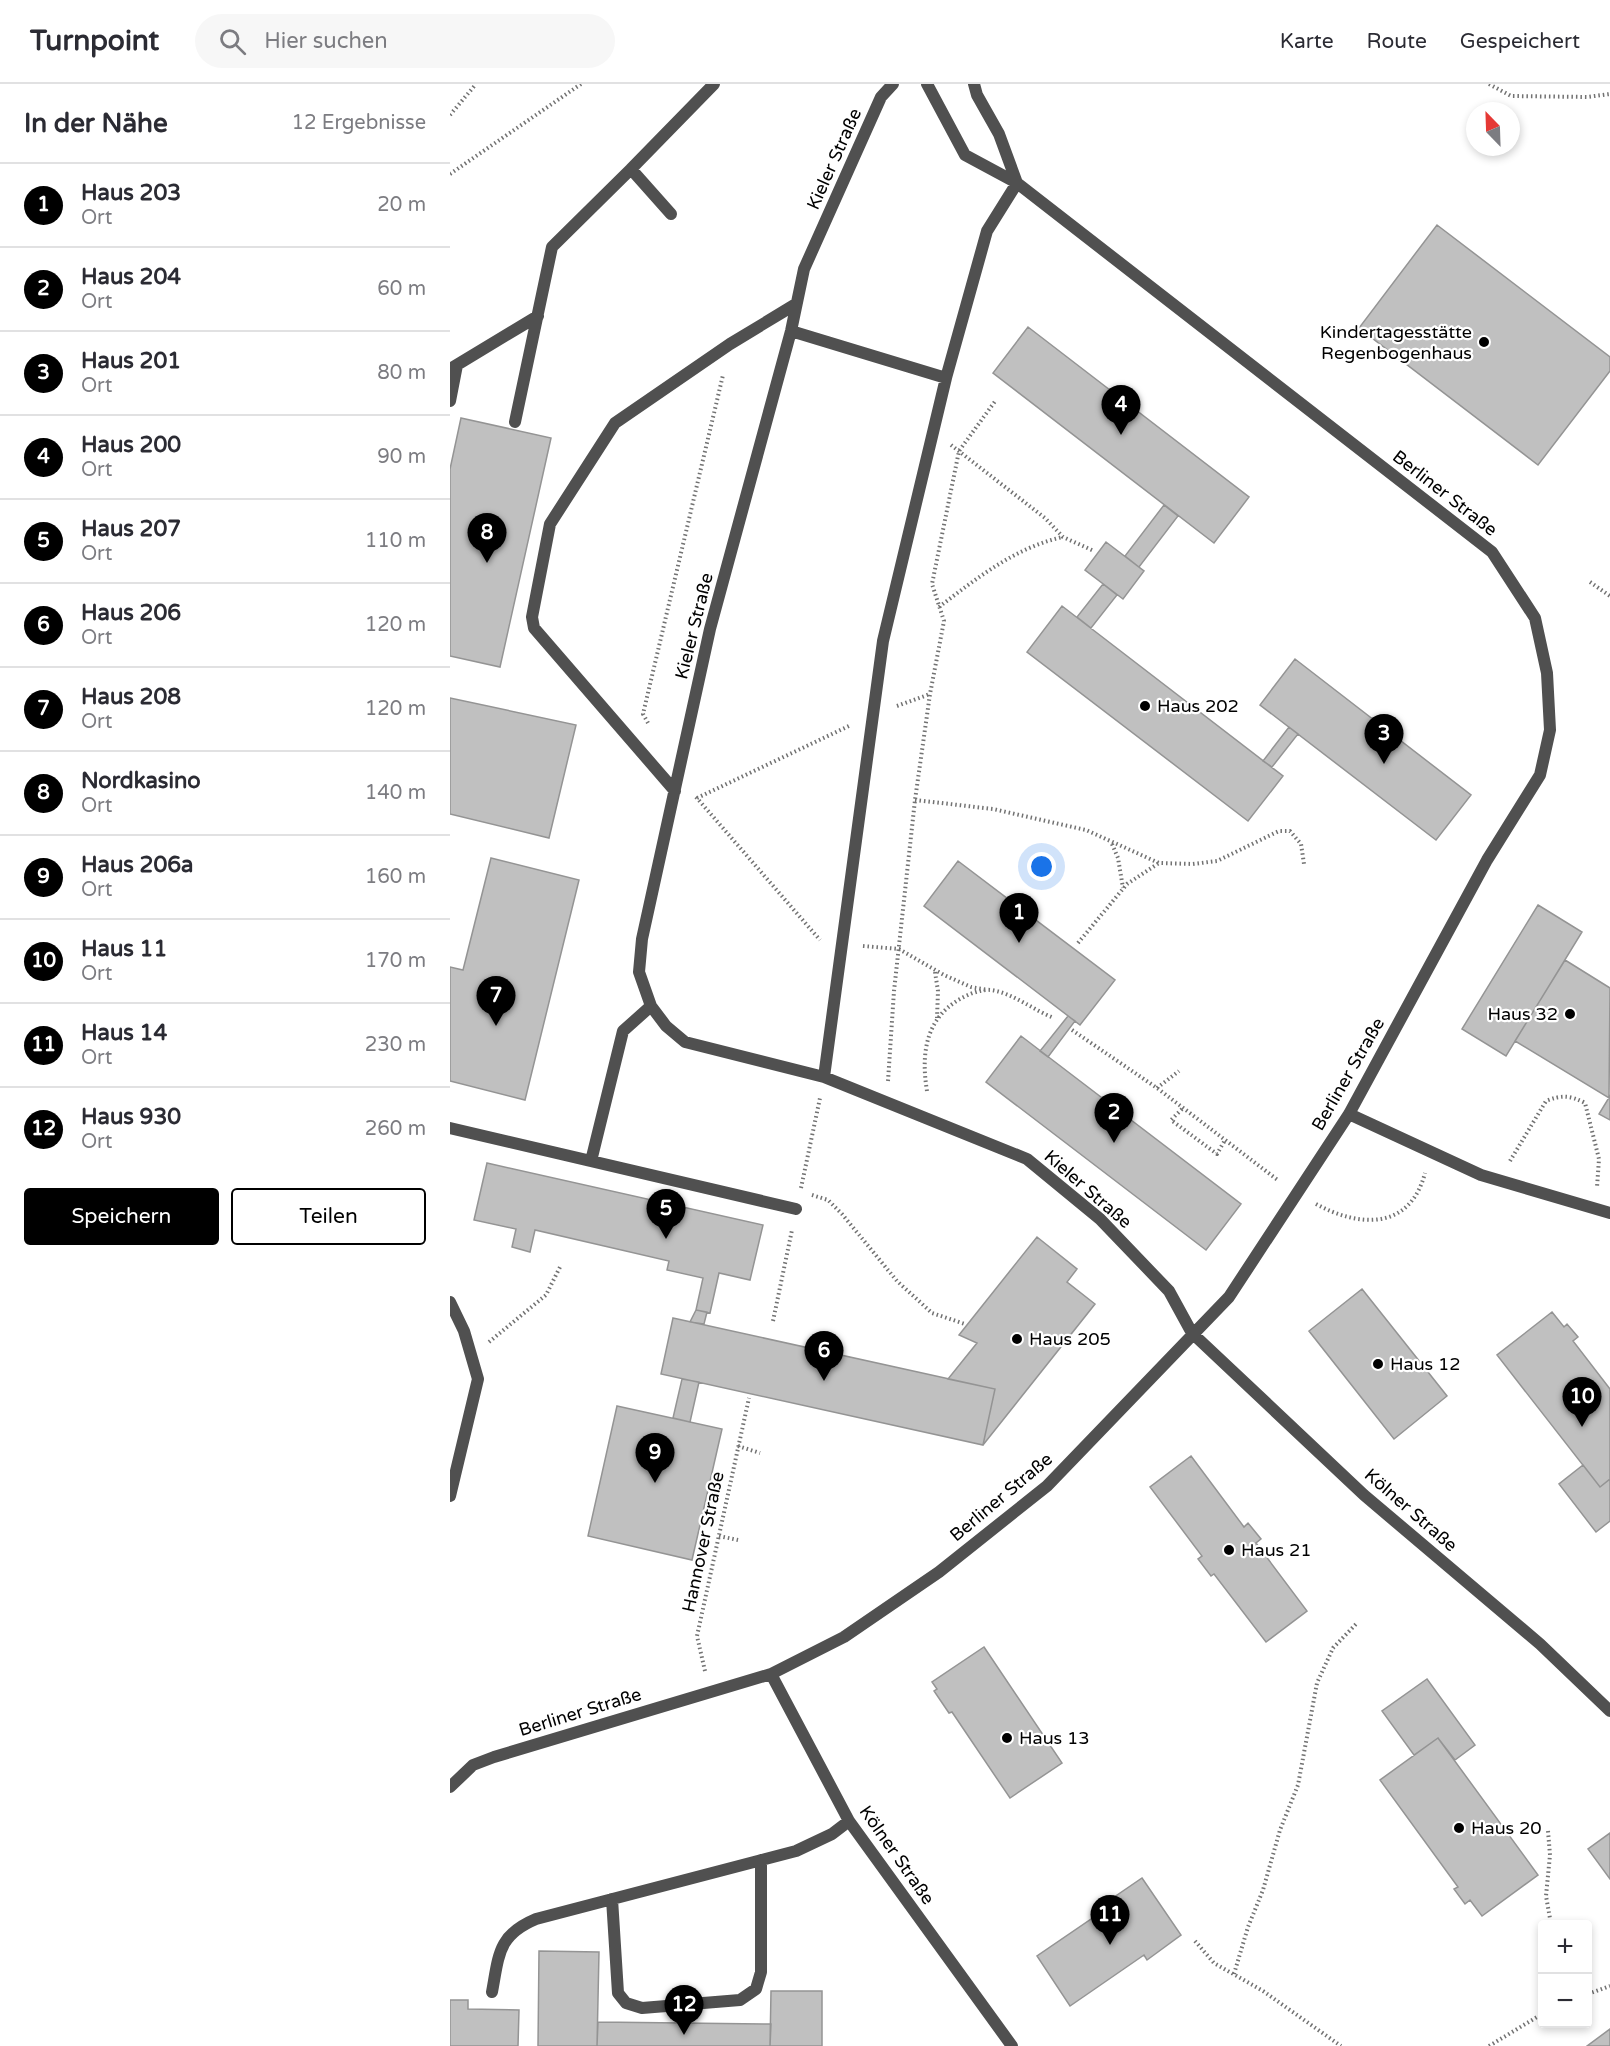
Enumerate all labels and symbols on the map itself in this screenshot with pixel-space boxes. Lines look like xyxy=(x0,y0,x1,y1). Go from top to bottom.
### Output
north arrow xyxy=(1466,102,1520,156)
street label: Kieler Straße xyxy=(802,105,866,213)
place label: Kindertagesstätte Regenbogenhaus xyxy=(1320,321,1472,364)
marker: Kindertagesstätte Regenbogenhaus xyxy=(1477,335,1491,349)
pin: 4 xyxy=(1102,386,1140,435)
street label: Berliner Straße xyxy=(1388,445,1502,541)
pin: 8 xyxy=(468,514,507,563)
street label: Kieler Straße xyxy=(670,571,718,681)
place label: Haus 202 xyxy=(1157,695,1239,717)
marker: Haus 202 xyxy=(1138,699,1152,713)
pin: 3 xyxy=(1364,714,1404,764)
your location xyxy=(1027,852,1056,881)
pin: 1 xyxy=(1000,894,1038,943)
pin: 7 xyxy=(476,976,516,1026)
place label: Haus 32 xyxy=(1487,1003,1558,1025)
marker: Haus 32 xyxy=(1563,1007,1577,1021)
street label: Berliner Straße xyxy=(1307,1014,1389,1134)
pin: 2 xyxy=(1094,1094,1134,1143)
street label: Kieler Straße xyxy=(1040,1145,1136,1233)
pin: 5 xyxy=(646,1190,686,1239)
place label: Haus 205 xyxy=(1029,1328,1111,1350)
pin: 6 xyxy=(804,1332,844,1381)
marker: Haus 205 xyxy=(1010,1332,1024,1346)
place label: Haus 12 xyxy=(1390,1353,1461,1375)
marker: Haus 12 xyxy=(1371,1357,1385,1371)
pin: 10 xyxy=(1562,1378,1602,1427)
pin: 9 xyxy=(636,1434,674,1483)
street label: Berliner Straße xyxy=(945,1448,1057,1546)
street label: Kölner Straße xyxy=(1360,1464,1462,1556)
street label: Hannover Straße xyxy=(677,1470,729,1614)
place label: Haus 21 xyxy=(1241,1539,1312,1561)
marker: Haus 21 xyxy=(1222,1543,1236,1557)
street label: Berliner Straße xyxy=(516,1683,644,1741)
place label: Haus 13 xyxy=(1019,1727,1090,1749)
marker: Haus 13 xyxy=(1000,1731,1014,1745)
street label: Kölner Straße xyxy=(855,1801,939,1909)
place label: Haus 20 xyxy=(1471,1817,1542,1839)
marker: Haus 20 xyxy=(1452,1821,1466,1835)
pin: 11 xyxy=(1090,1896,1130,1945)
pin: 12 xyxy=(664,1986,704,2035)

